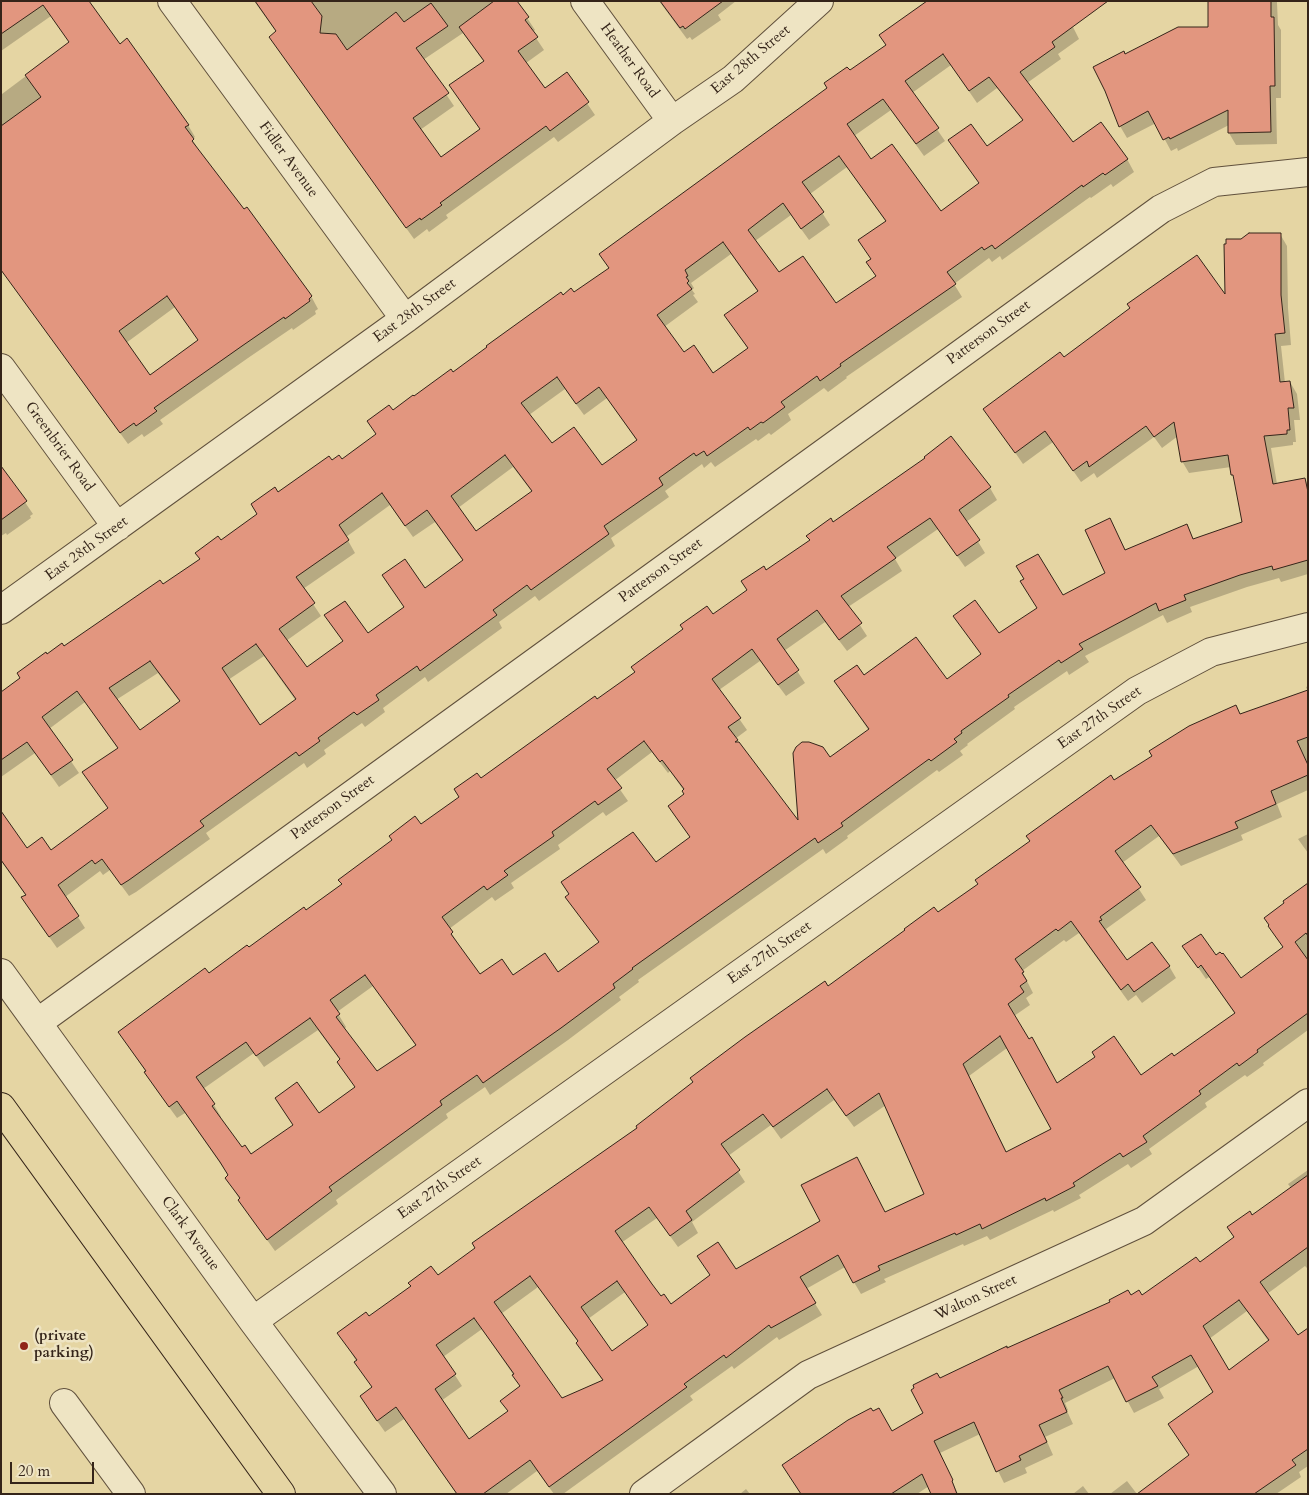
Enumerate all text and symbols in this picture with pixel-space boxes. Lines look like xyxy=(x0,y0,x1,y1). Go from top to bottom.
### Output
street label: Heather Road xyxy=(596,20,662,102)
street label: East 28th Street xyxy=(708,22,794,98)
street label: Fidler Avenue xyxy=(254,118,322,202)
street label: East 28th Street xyxy=(370,275,460,347)
street label: Patterson Street xyxy=(944,297,1034,369)
street label: Greenbrier Road xyxy=(20,399,98,495)
street label: East 28th Street xyxy=(42,513,132,585)
street label: Patterson Street xyxy=(616,535,706,607)
street label: East 27th Street xyxy=(1055,683,1145,753)
street label: Patterson Street xyxy=(288,772,378,844)
street label: East 27th Street xyxy=(725,918,815,988)
street label: East 27th Street xyxy=(395,1153,485,1223)
street label: Clark Avenue xyxy=(157,1193,223,1275)
street label: Walton Street xyxy=(932,1271,1020,1325)
place label: (private parking) xyxy=(34,1328,94,1363)
marker: (private parking) xyxy=(18,1340,30,1352)
scale bar xyxy=(12,1452,96,1484)
text: 20 m xyxy=(18,1461,50,1481)

